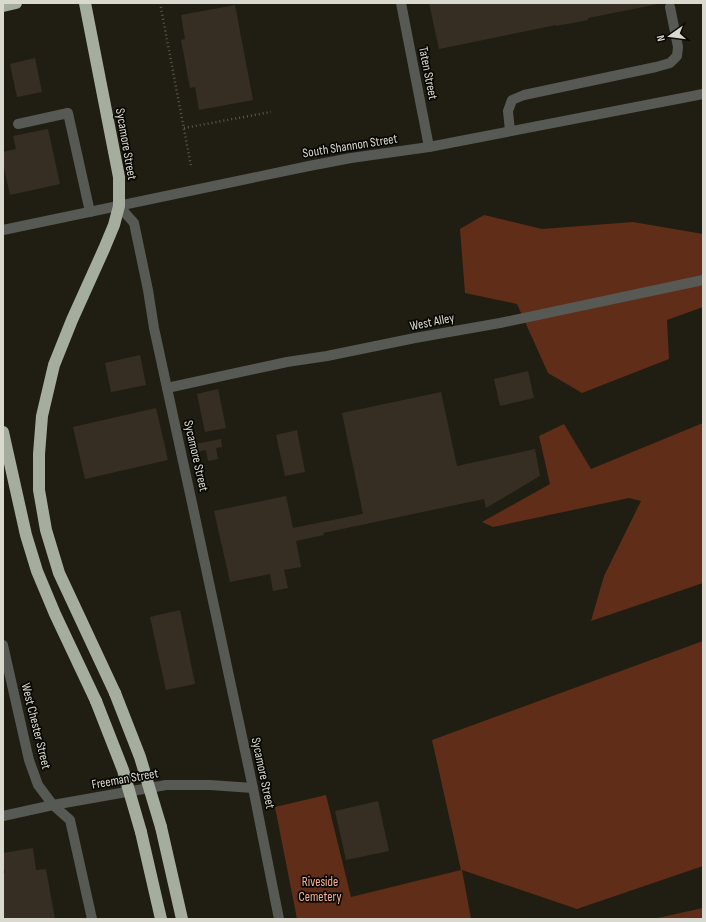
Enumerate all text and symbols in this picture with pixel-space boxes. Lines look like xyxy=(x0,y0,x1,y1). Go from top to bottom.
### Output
north arrow xyxy=(650,16,690,56)
text: N xyxy=(654,34,668,43)
street label: Taten Street xyxy=(415,45,441,101)
street label: Sycamore Street xyxy=(112,107,140,181)
street label: South Shannon Street xyxy=(301,131,399,161)
street label: West Alley xyxy=(408,310,456,334)
street label: Sycamore Street xyxy=(180,419,212,493)
street label: West Chester Street xyxy=(18,681,54,771)
street label: Sycamore Street xyxy=(248,736,278,810)
street label: Freeman Street xyxy=(90,765,160,793)
park label: Riveside Cemetery xyxy=(299,874,341,905)

